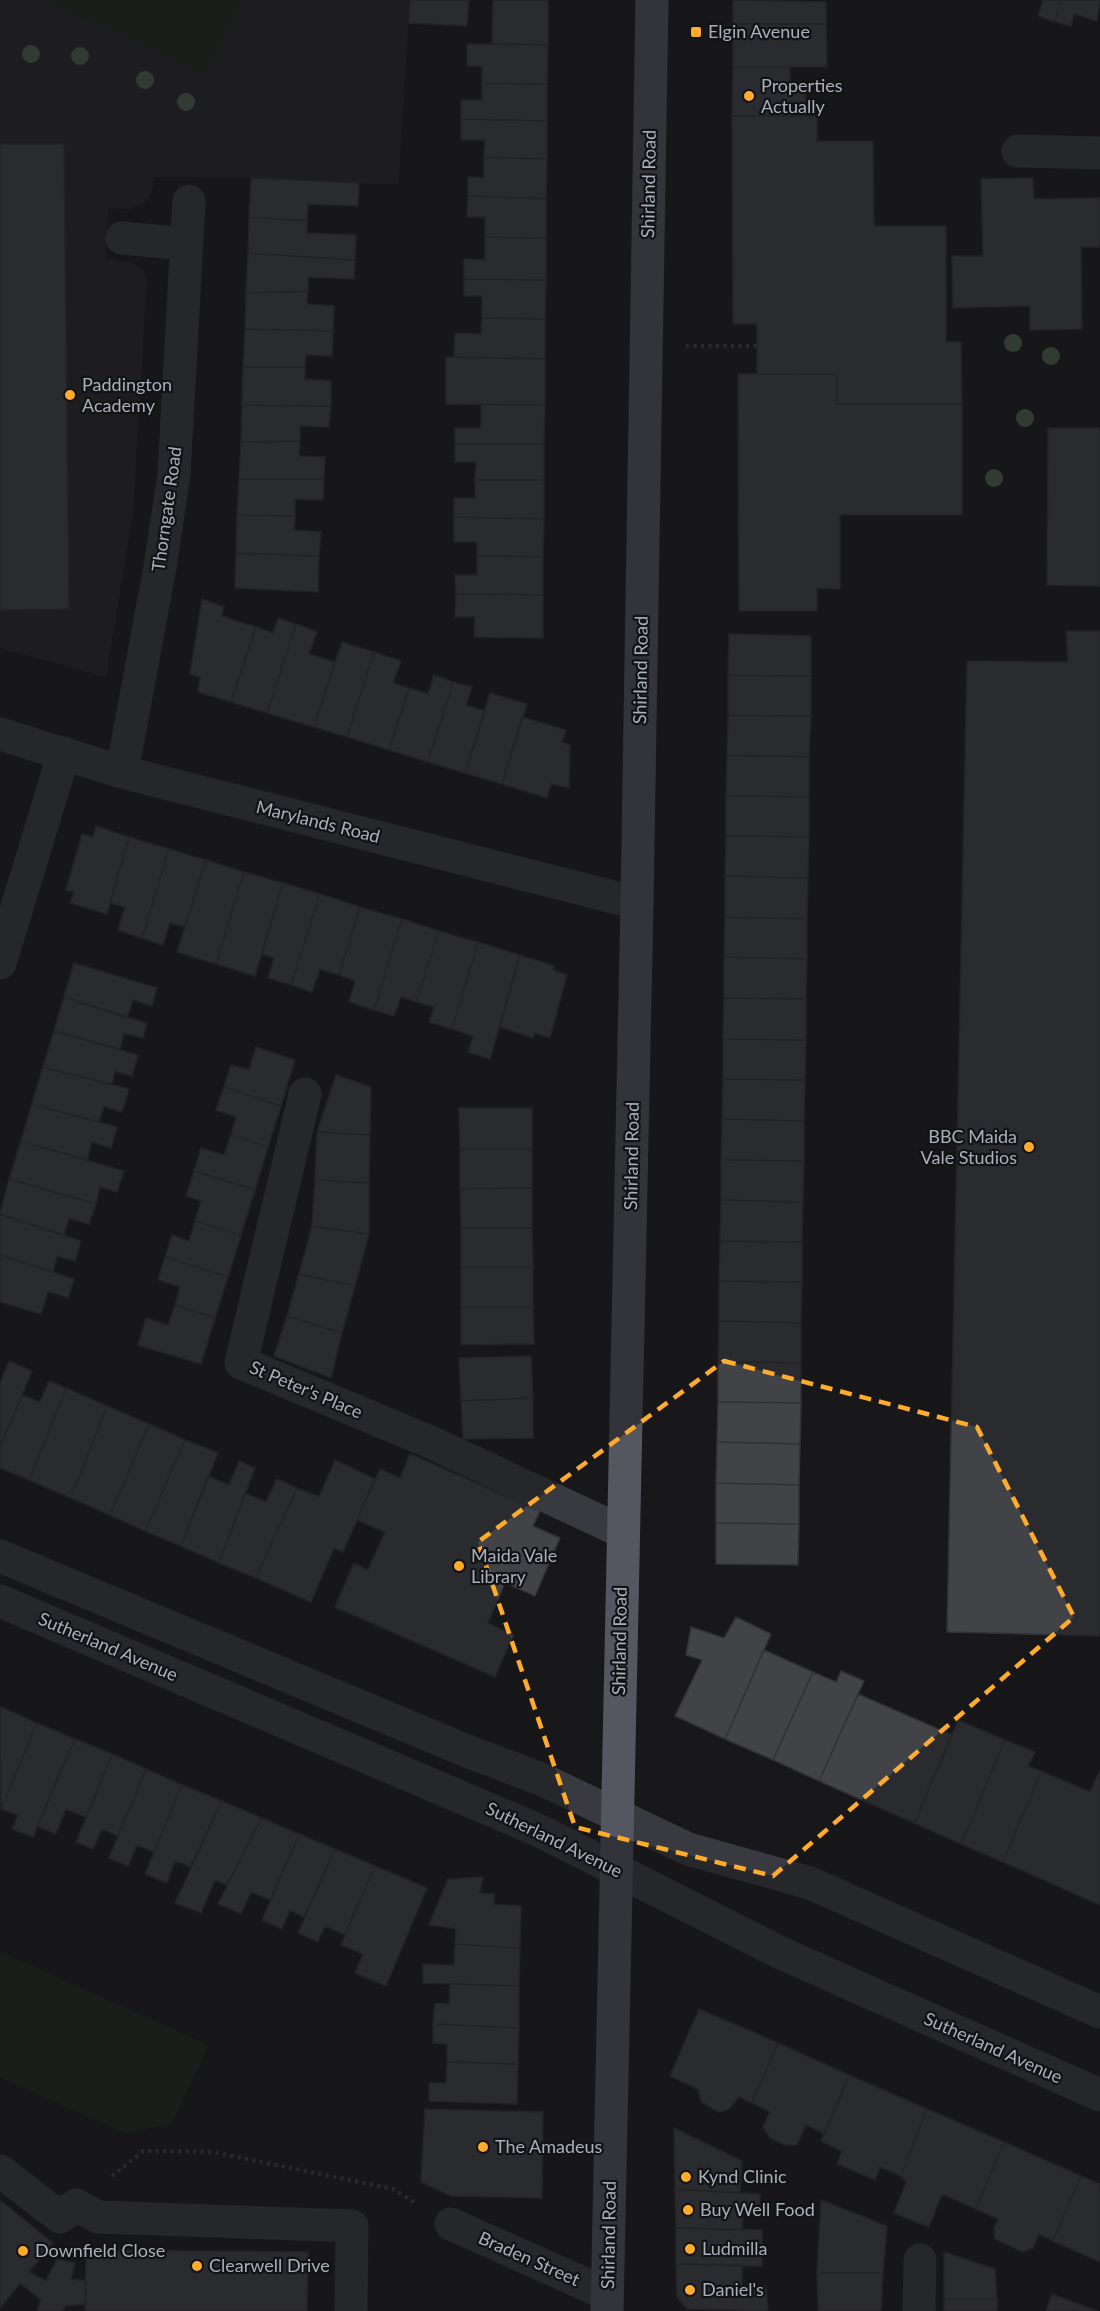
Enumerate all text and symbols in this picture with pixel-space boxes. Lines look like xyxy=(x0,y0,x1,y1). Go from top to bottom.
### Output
place label: Elgin Avenue xyxy=(708,20,810,42)
marker: Elgin Avenue xyxy=(689,25,703,39)
place label: Properties Actually xyxy=(761,74,843,117)
marker: Properties Actually xyxy=(742,89,756,103)
street label: Shirland Road xyxy=(636,130,660,238)
place label: Paddington Academy xyxy=(82,373,172,416)
marker: Paddington Academy xyxy=(63,388,77,402)
street label: Thorngate Road xyxy=(146,445,186,573)
street label: Shirland Road xyxy=(628,616,652,724)
street label: Marylands Road xyxy=(254,795,382,847)
street label: Shirland Road xyxy=(619,1102,643,1210)
place label: BBC Maida Vale Studios xyxy=(921,1125,1017,1168)
marker: BBC Maida Vale Studios xyxy=(1022,1140,1036,1154)
street label: St Peter's Place xyxy=(247,1355,366,1423)
place label: Maida Vale Library xyxy=(471,1544,557,1587)
marker: Maida Vale Library xyxy=(452,1559,466,1573)
street label: Shirland Road xyxy=(607,1587,631,1695)
street label: Sutherland Avenue xyxy=(35,1607,181,1685)
street label: Sutherland Avenue xyxy=(483,1797,626,1882)
street label: Sutherland Avenue xyxy=(921,2007,1066,2087)
place label: The Amadeus xyxy=(495,2135,603,2157)
marker: The Amadeus xyxy=(476,2140,490,2154)
place label: Kynd Clinic xyxy=(698,2165,787,2187)
marker: Kynd Clinic xyxy=(679,2170,693,2184)
street label: Shirland Road xyxy=(596,2181,620,2289)
place label: Buy Well Food xyxy=(700,2198,815,2220)
marker: Buy Well Food xyxy=(681,2203,695,2217)
street label: Braden Street xyxy=(475,2226,584,2290)
place label: Ludmilla xyxy=(702,2237,767,2259)
place label: Downfield Close xyxy=(35,2239,165,2261)
marker: Ludmilla xyxy=(683,2242,697,2256)
marker: Downfield Close xyxy=(16,2244,30,2258)
place label: Clearwell Drive xyxy=(209,2254,330,2276)
marker: Clearwell Drive xyxy=(190,2259,204,2273)
place label: Daniel's xyxy=(702,2278,764,2300)
marker: Daniel's xyxy=(683,2283,697,2297)

